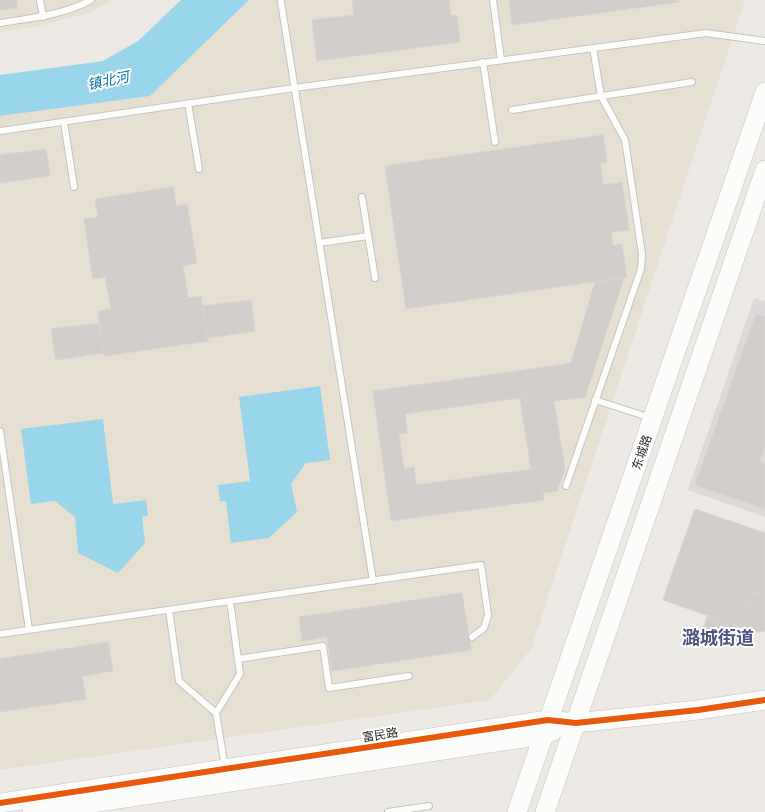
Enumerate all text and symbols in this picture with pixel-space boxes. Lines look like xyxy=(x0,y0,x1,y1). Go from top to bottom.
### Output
water label: 镇北河 xyxy=(86,67,133,93)
street label: 东城路 xyxy=(629,433,653,471)
district label: 潞城街道 xyxy=(682,626,754,648)
street label: 富民路 xyxy=(361,724,399,744)

